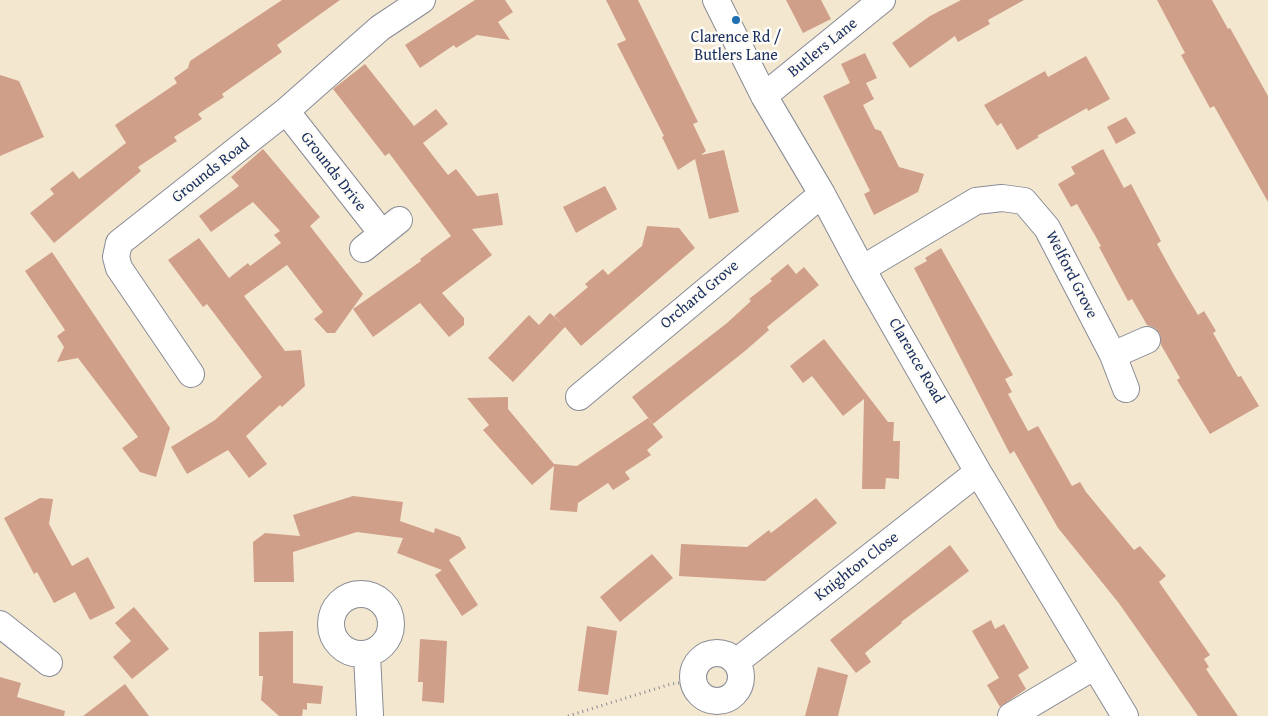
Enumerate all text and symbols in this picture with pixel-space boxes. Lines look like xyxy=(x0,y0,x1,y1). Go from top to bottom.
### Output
marker: Clarence Rd / Butlers Lane xyxy=(730,14,742,26)
street label: Butlers Lane xyxy=(784,14,862,82)
place label: Clarence Rd / Butlers Lane xyxy=(691,28,781,66)
street label: Grounds Drive xyxy=(296,128,370,216)
street label: Grounds Road xyxy=(168,135,254,207)
street label: Welford Grove xyxy=(1041,228,1101,322)
street label: Orchard Grove xyxy=(657,257,743,333)
street label: Clarence Road xyxy=(884,315,948,407)
street label: Knighton Close xyxy=(811,528,903,606)

